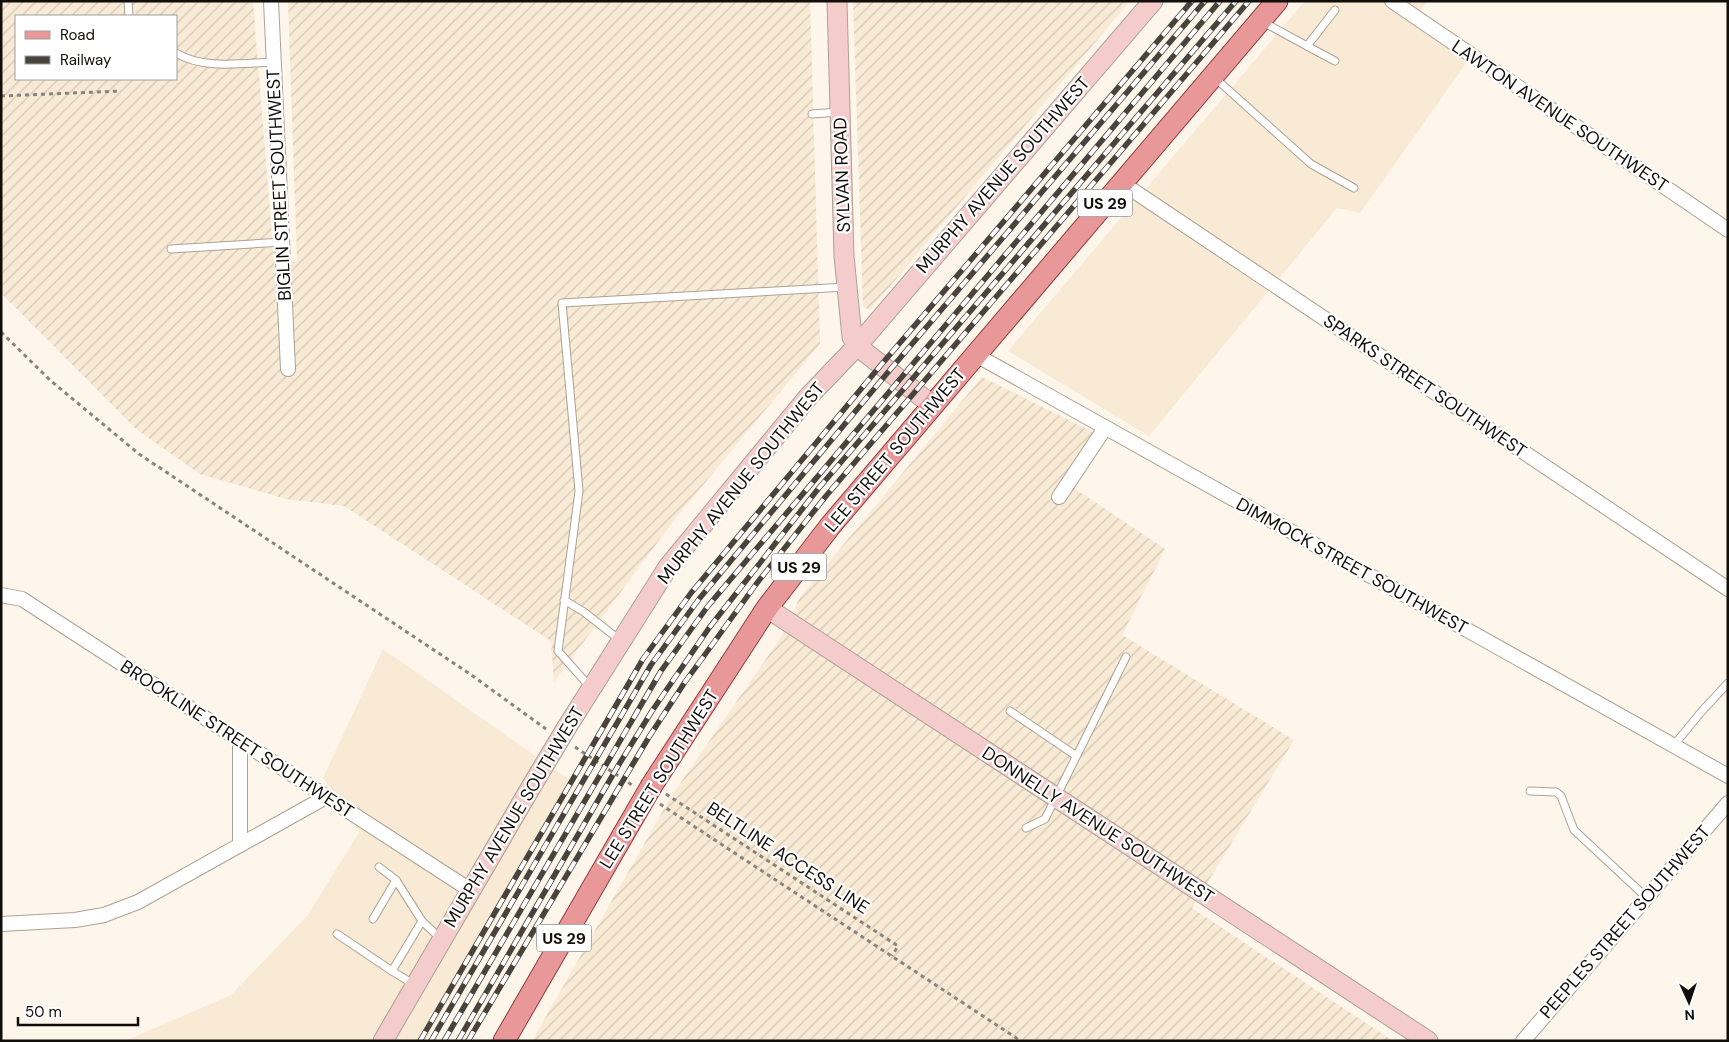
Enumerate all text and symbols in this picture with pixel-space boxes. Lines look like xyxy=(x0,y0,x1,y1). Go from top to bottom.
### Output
legend xyxy=(15,15,178,80)
text: Road xyxy=(60,25,95,45)
street label: LAWTON AVENUE SOUTHWEST xyxy=(1447,34,1673,198)
text: Railway xyxy=(60,50,112,70)
street label: BIGLIN STREET SOUTHWEST xyxy=(261,68,297,302)
street label: MURPHY AVENUE SOUTHWEST xyxy=(911,71,1095,279)
street label: SYLVAN ROAD xyxy=(828,117,856,233)
road number: US 29 xyxy=(1078,190,1132,217)
street label: SPARKS STREET SOUTHWEST xyxy=(1319,309,1531,463)
street label: LEE STREET SOUTHWEST xyxy=(819,363,971,537)
street label: MURPHY AVENUE SOUTHWEST xyxy=(652,377,830,589)
street label: DIMMOCK STREET SOUTHWEST xyxy=(1232,492,1472,640)
road number: US 29 xyxy=(772,554,826,580)
street label: BROOKLINE STREET SOUTHWEST xyxy=(116,654,358,824)
street label: LEE STREET SOUTHWEST xyxy=(594,685,724,873)
street label: MURPHY AVENUE SOUTHWEST xyxy=(438,702,590,932)
street label: DONNELLY AVENUE SOUTHWEST xyxy=(978,741,1218,909)
street label: BELTLINE ACCESS LINE xyxy=(702,796,874,920)
street label: PEEPLES STREET SOUTHWEST xyxy=(1534,820,1716,1024)
road number: US 29 xyxy=(536,924,592,951)
north arrow xyxy=(1664,977,1714,1027)
scale bar xyxy=(18,994,138,1026)
text: 50 m xyxy=(25,1002,62,1022)
text: N xyxy=(1684,1006,1695,1024)

